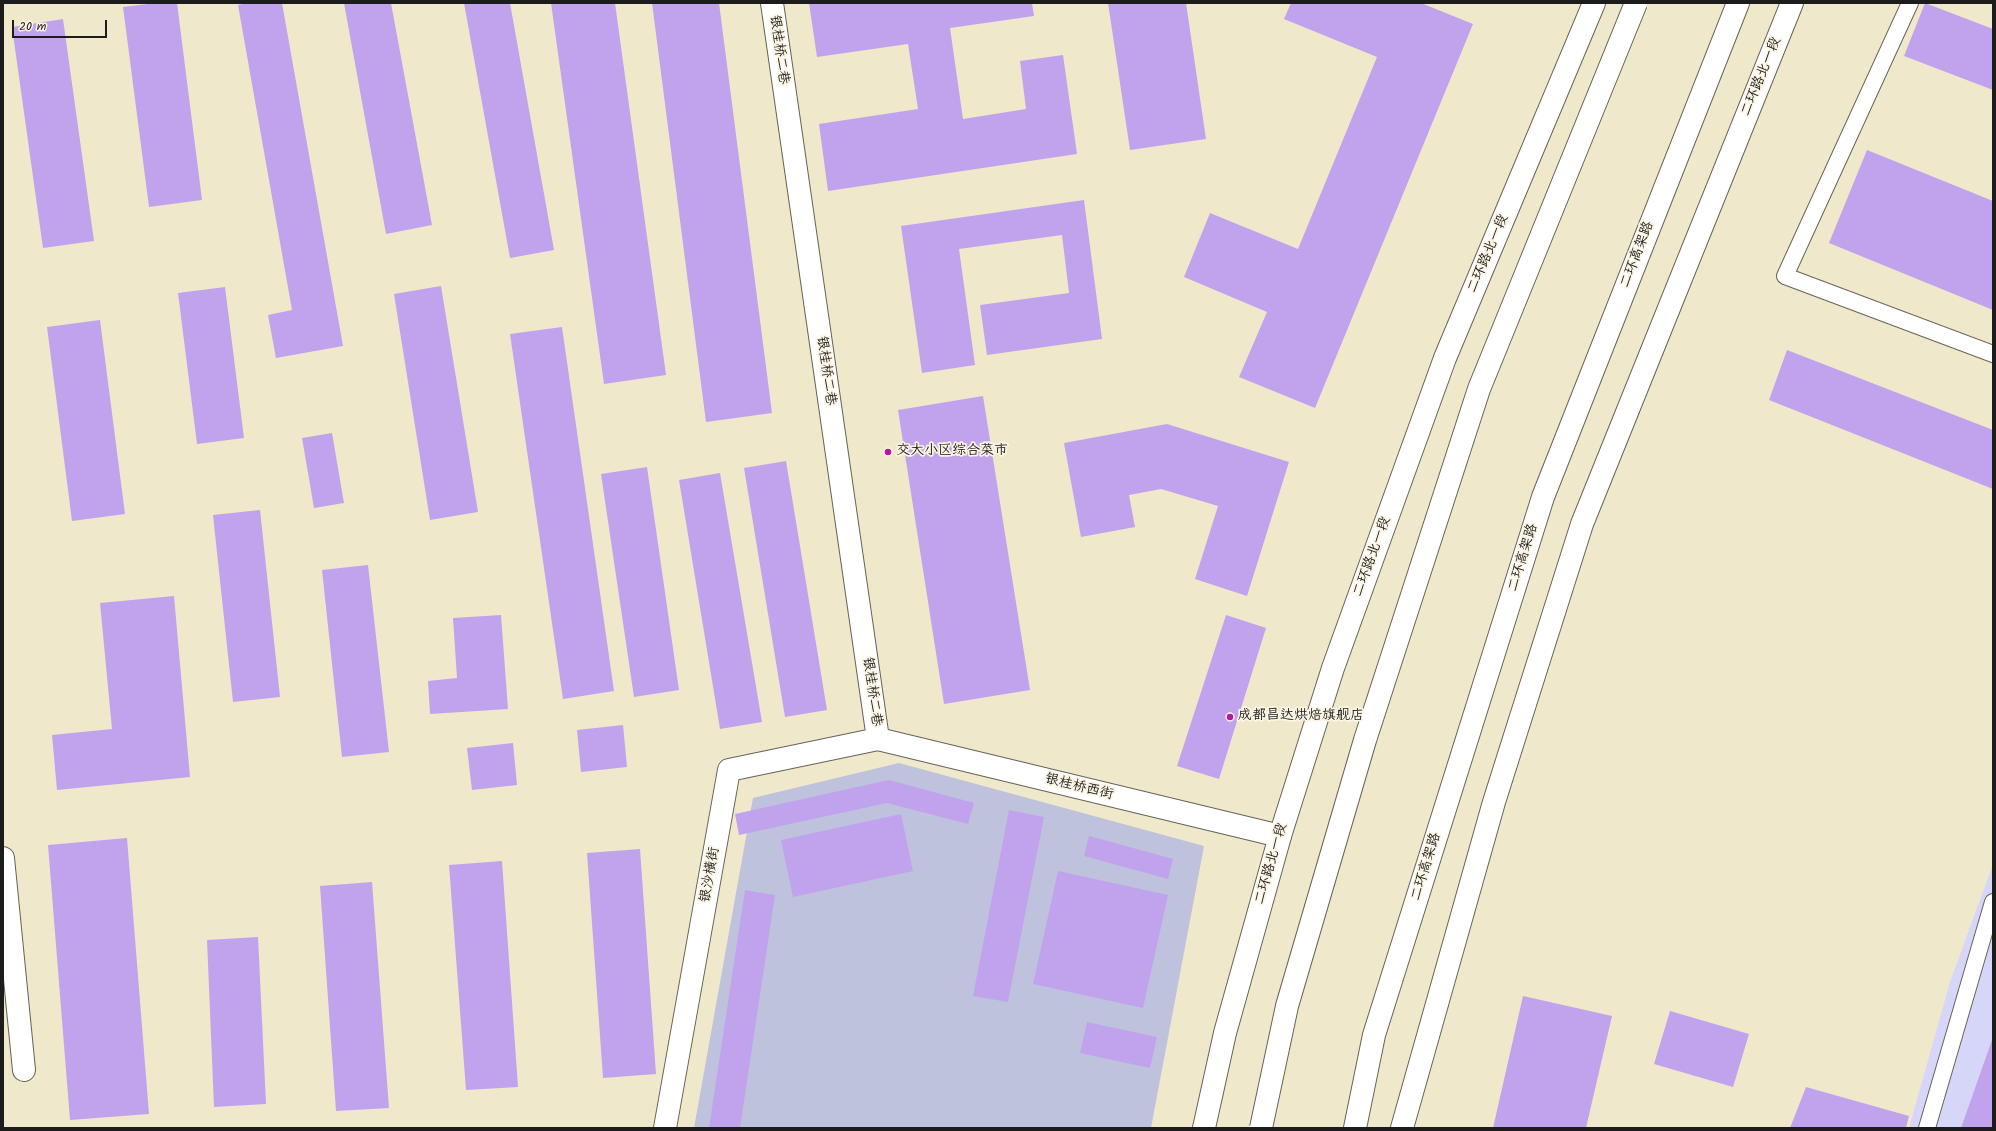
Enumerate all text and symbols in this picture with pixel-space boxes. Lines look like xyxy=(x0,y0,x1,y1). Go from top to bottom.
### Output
scale bar xyxy=(14,12,109,38)
street label: 银桂桥二巷 xyxy=(765,14,791,86)
text: 20 m xyxy=(19,17,46,36)
street label: 二环路北一段 xyxy=(1738,35,1786,119)
street label: 二环路北一段 xyxy=(1465,212,1513,296)
street label: 二环高架路 xyxy=(1618,219,1658,291)
street label: 银桂桥二巷 xyxy=(812,335,838,407)
place label: 交大小区综合菜市 xyxy=(896,444,1008,460)
marker: 交大小区综合菜市 xyxy=(883,447,893,457)
street label: 二环路北一段 xyxy=(1351,515,1395,599)
street label: 二环高架路 xyxy=(1506,522,1542,594)
street label: 银桂桥二巷 xyxy=(858,656,884,728)
place label: 成都昌达烘焙旗舰店 xyxy=(1238,709,1364,725)
marker: 成都昌达烘焙旗舰店 xyxy=(1225,712,1235,722)
street label: 银桂桥西街 xyxy=(1043,771,1115,805)
street label: 二环路北一段 xyxy=(1252,821,1292,907)
street label: 二环高架路 xyxy=(1409,831,1445,903)
street label: 银沙横街 xyxy=(698,846,724,904)

